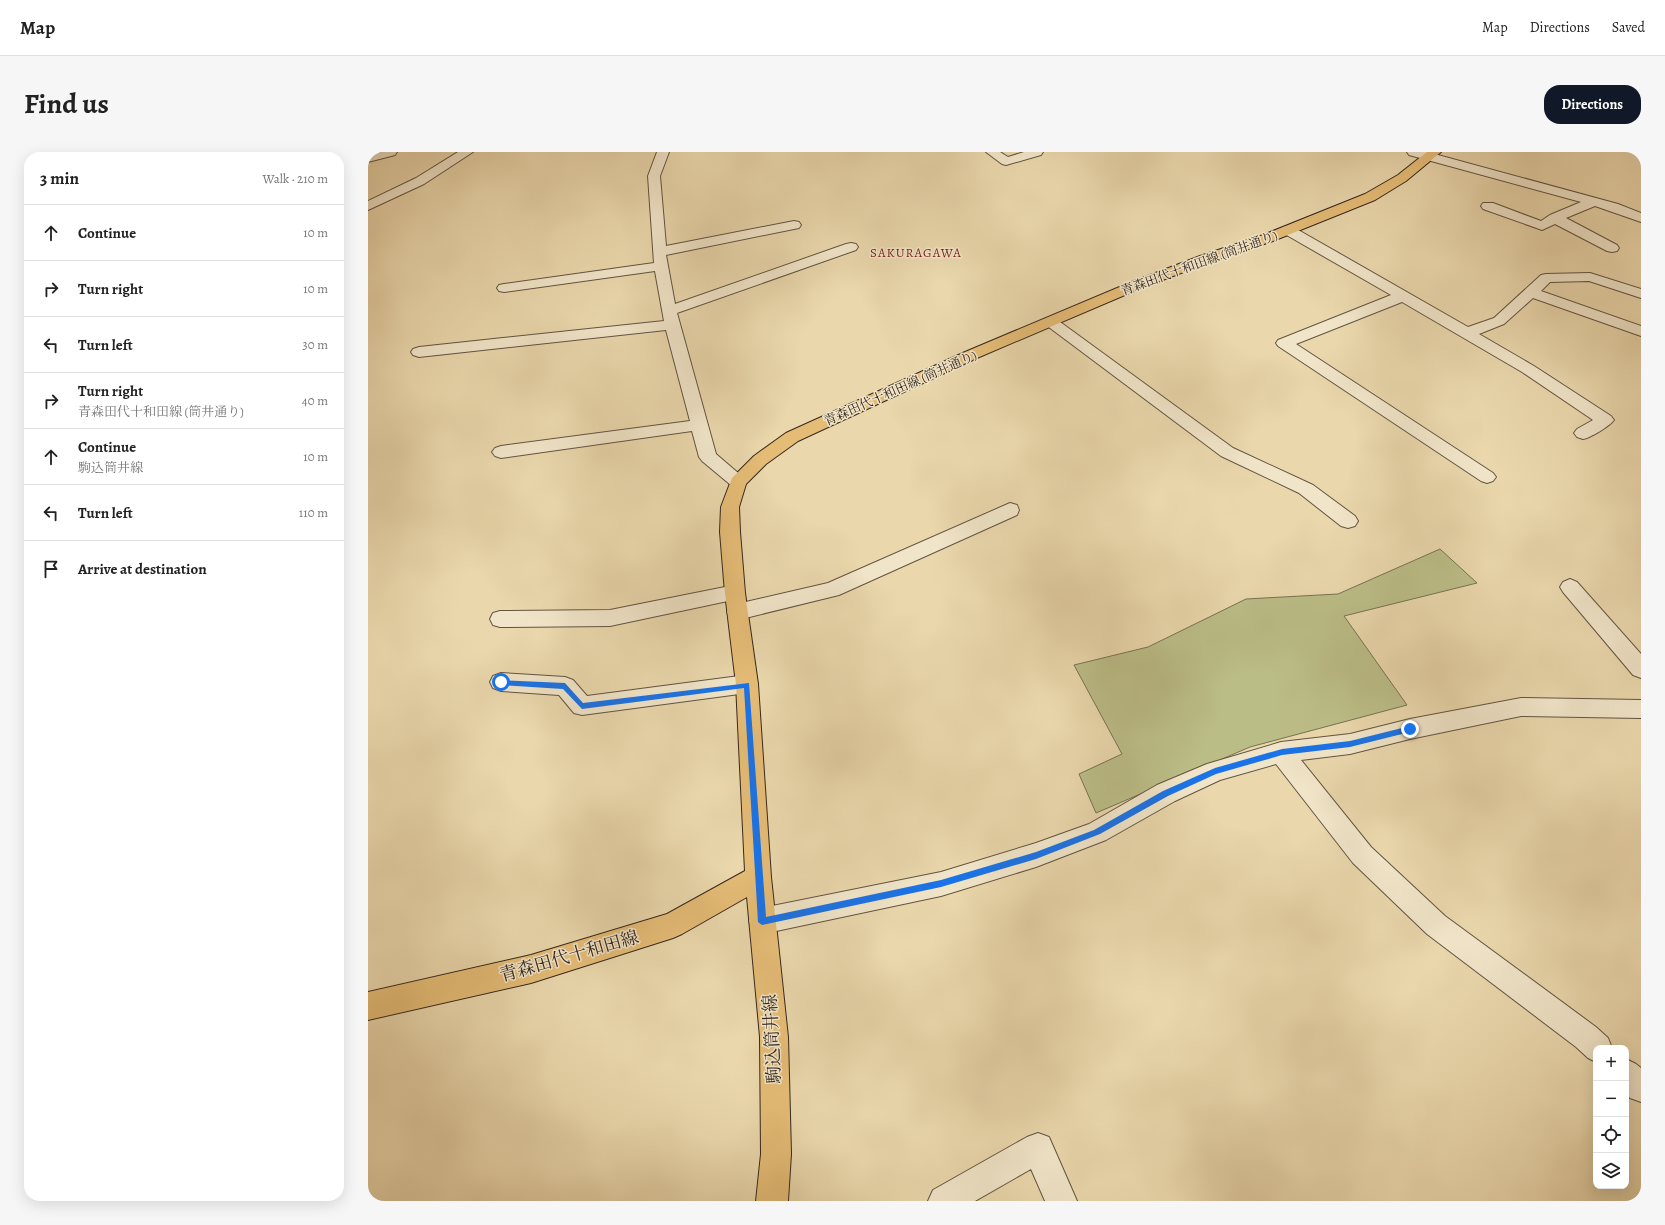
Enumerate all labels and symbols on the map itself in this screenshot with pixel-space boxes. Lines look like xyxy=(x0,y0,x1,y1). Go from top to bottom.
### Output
street label: 青森田代十和田線 (筒井通り) xyxy=(1118,227,1280,299)
district label: SAKURAGAWA xyxy=(870,244,962,261)
street label: 青森田代十和田線 (筒井通り) xyxy=(821,347,979,429)
route start xyxy=(492,673,510,691)
route end xyxy=(1401,720,1419,738)
street label: 青森田代十和田線 xyxy=(496,925,642,987)
street label: 駒込筒井線 xyxy=(758,993,786,1085)

